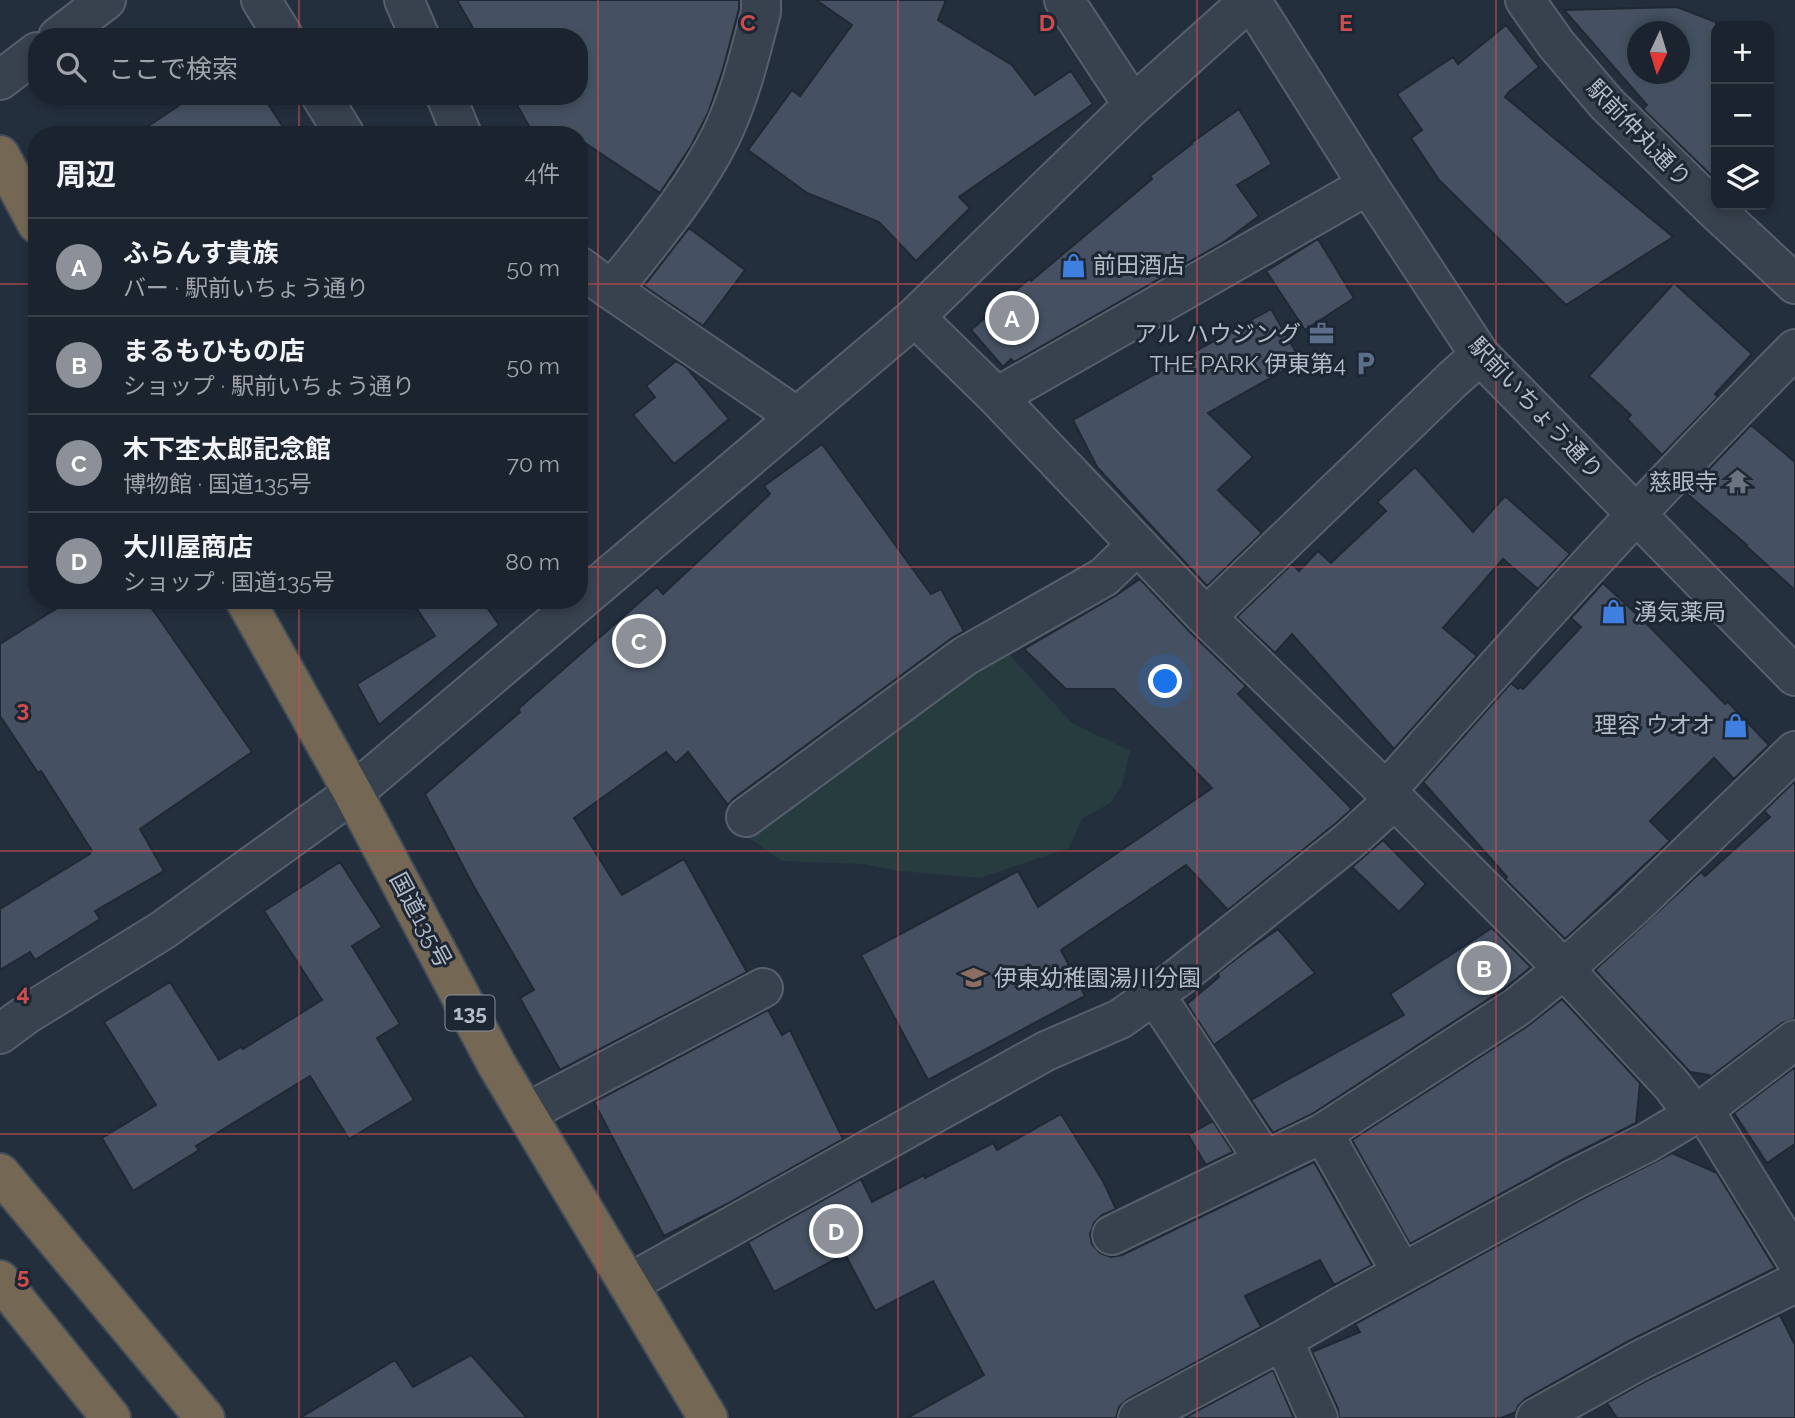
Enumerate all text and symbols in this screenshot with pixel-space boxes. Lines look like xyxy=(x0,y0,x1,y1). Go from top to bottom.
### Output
text: C xyxy=(740,9,756,36)
text: D xyxy=(1039,9,1055,36)
text: E xyxy=(1339,9,1353,36)
north arrow xyxy=(1627,21,1690,84)
map controls xyxy=(1711,21,1774,210)
button: + xyxy=(1711,21,1774,84)
search box xyxy=(28,28,588,105)
icon: search xyxy=(52,48,90,86)
text: ここで検索 xyxy=(108,54,238,84)
street label: 駅前仲丸通り xyxy=(1582,74,1697,192)
button: − xyxy=(1711,84,1774,147)
button: layers xyxy=(1711,147,1774,210)
text: 周辺 xyxy=(56,157,116,192)
text: 4件 xyxy=(524,160,560,187)
text: ふらんす貴族 xyxy=(123,238,278,268)
shop icon: 前田酒店 xyxy=(1059,251,1087,279)
place label: 前田酒店 xyxy=(1093,251,1185,278)
text: A xyxy=(71,254,87,281)
text: 50 m xyxy=(506,254,560,281)
text: バー · 駅前いちょう通り xyxy=(123,274,369,301)
pin: A xyxy=(989,292,1035,344)
place label: アル ハウジング xyxy=(1134,320,1301,347)
office icon: アル ハウジング xyxy=(1307,320,1335,348)
street label: 駅前いちょう通り xyxy=(1464,331,1609,484)
text: まるもひもの店 xyxy=(123,336,305,366)
place label: THE PARK 伊東第4 xyxy=(1149,350,1346,377)
parking icon: THE PARK 伊東第4 xyxy=(1352,350,1380,378)
text: B xyxy=(71,352,87,379)
text: 50 m xyxy=(506,352,560,379)
text: ショップ · 駅前いちょう通り xyxy=(123,372,415,399)
text: 木下杢太郎記念館 xyxy=(123,434,331,464)
text: C xyxy=(71,450,87,477)
text: 70 m xyxy=(507,450,560,477)
place label: 慈眼寺 xyxy=(1649,468,1718,495)
temple icon: 慈眼寺 xyxy=(1724,468,1752,496)
text: 博物館 · 国道135号 xyxy=(123,470,312,497)
text: 大川屋商店 xyxy=(123,532,253,562)
text: D xyxy=(71,548,87,575)
text: 80 m xyxy=(505,548,560,575)
text: ショップ · 国道135号 xyxy=(123,568,335,595)
shop icon: 湧気薬局 xyxy=(1600,598,1628,626)
place label: 湧気薬局 xyxy=(1634,598,1726,625)
pin: C xyxy=(616,615,662,667)
your location xyxy=(1148,664,1182,698)
text: 3 xyxy=(17,695,29,722)
place label: 理容 ウオオ xyxy=(1594,711,1715,738)
shop icon: 理容 ウオオ xyxy=(1721,711,1749,739)
street label: 国道135号 xyxy=(385,868,458,972)
pin: B xyxy=(1461,942,1507,994)
school or university icon: 伊東幼稚園湯川分園 xyxy=(960,964,988,992)
place label: 伊東幼稚園湯川分園 xyxy=(994,964,1201,991)
text: 4 xyxy=(16,979,30,1006)
road number: 135 xyxy=(446,996,494,1030)
pin: D xyxy=(813,1205,859,1257)
text: 5 xyxy=(17,1262,30,1289)

